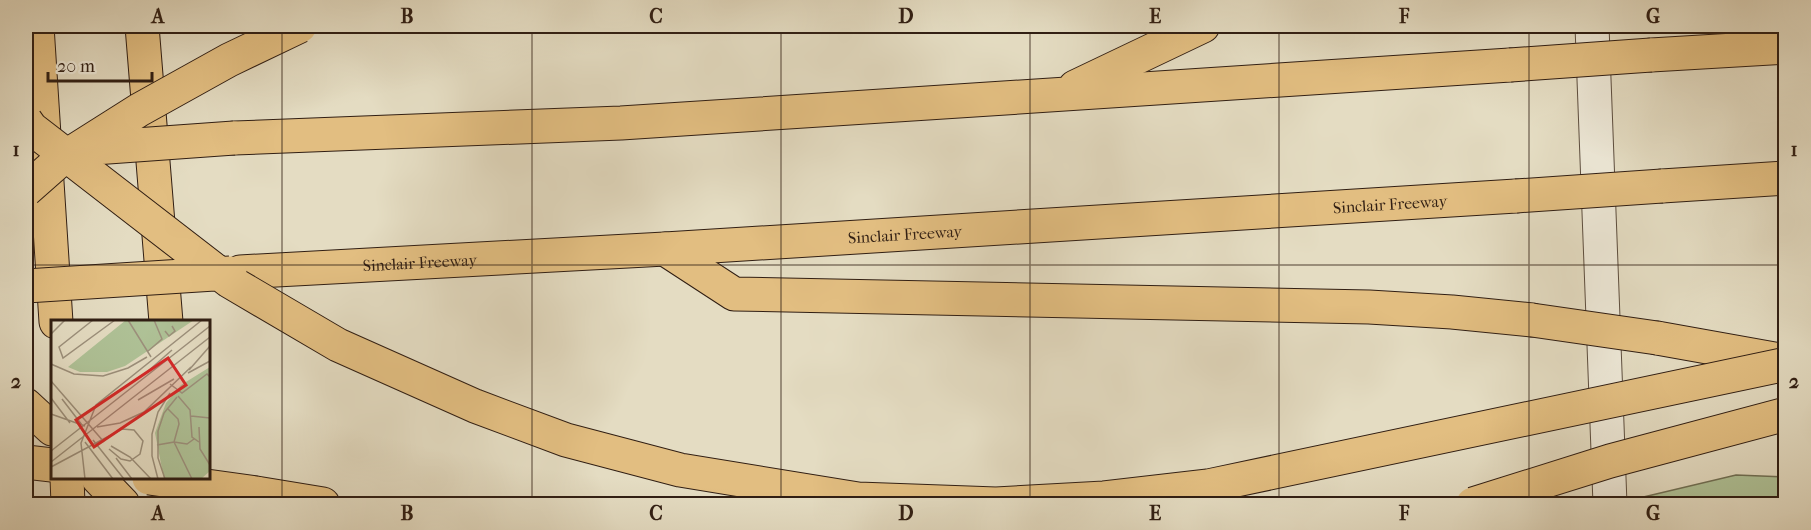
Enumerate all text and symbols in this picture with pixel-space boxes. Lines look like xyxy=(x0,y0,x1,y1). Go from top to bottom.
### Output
text: A xyxy=(150,5,166,28)
text: B xyxy=(400,5,414,28)
text: C xyxy=(649,5,663,28)
text: D xyxy=(898,5,914,28)
text: E xyxy=(1149,5,1161,28)
text: F xyxy=(1398,5,1410,28)
text: G xyxy=(1646,5,1660,28)
scale bar xyxy=(48,45,152,83)
text: 20 m xyxy=(57,56,95,77)
text: 1 xyxy=(12,138,20,161)
text: 1 xyxy=(1790,138,1798,161)
street label: Sinclair Freeway xyxy=(1332,191,1448,217)
street label: Sinclair Freeway xyxy=(847,221,963,248)
street label: Sinclair Freeway xyxy=(362,250,478,275)
inset map xyxy=(51,320,210,479)
text: 2 xyxy=(11,370,21,393)
text: 2 xyxy=(1789,370,1799,393)
text: A xyxy=(150,502,166,525)
text: B xyxy=(400,502,414,525)
text: C xyxy=(649,502,663,525)
text: D xyxy=(898,502,914,525)
text: E xyxy=(1149,502,1161,525)
text: F xyxy=(1398,502,1410,525)
text: G xyxy=(1646,502,1660,525)

